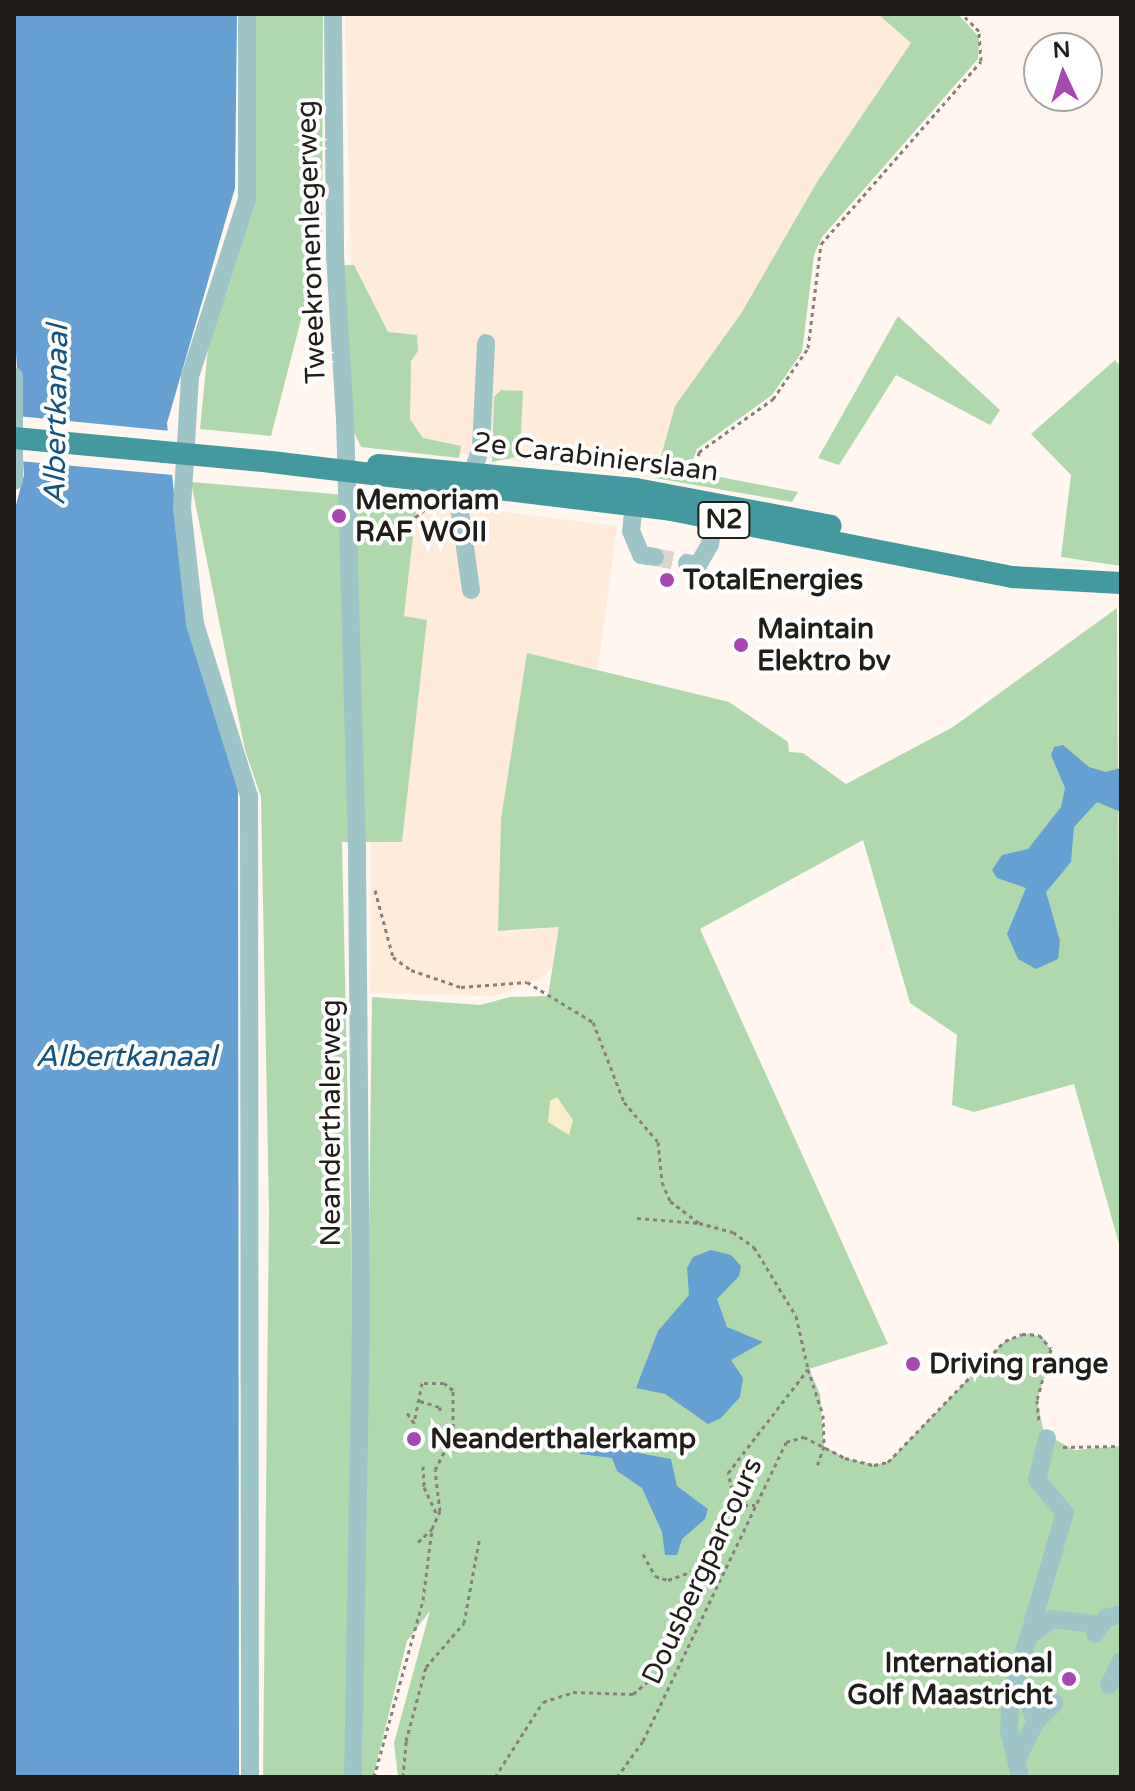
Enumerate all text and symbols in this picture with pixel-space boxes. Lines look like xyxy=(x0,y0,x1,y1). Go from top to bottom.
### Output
north arrow xyxy=(1023,32,1103,112)
text: N xyxy=(1052,36,1071,64)
street label: Tweekronenlegerweg xyxy=(289,100,333,384)
water label: Albertkanaal xyxy=(37,324,77,506)
street label: 2e Carabinierslaan xyxy=(472,425,720,489)
place label: Memoriam RAF WOII xyxy=(355,483,499,549)
road number: N2 xyxy=(696,498,752,542)
marker: Memoriam RAF WOII xyxy=(330,507,348,525)
place label: TotalEnergies xyxy=(683,563,863,597)
marker: TotalEnergies xyxy=(658,571,676,589)
place label: Maintain Elektro bv xyxy=(757,612,891,678)
marker: Maintain Elektro bv xyxy=(732,636,750,654)
street label: Neanderthalerweg xyxy=(314,999,348,1247)
water label: Albertkanaal xyxy=(36,1039,216,1075)
place label: Driving range xyxy=(929,1347,1108,1381)
marker: Driving range xyxy=(904,1355,922,1373)
place label: Neanderthalerkamp xyxy=(430,1422,696,1456)
marker: Neanderthalerkamp xyxy=(405,1430,423,1448)
street label: Dousbergparcours xyxy=(635,1452,769,1690)
place label: International Golf Maastricht xyxy=(847,1646,1053,1712)
marker: International Golf Maastricht xyxy=(1060,1670,1078,1688)

